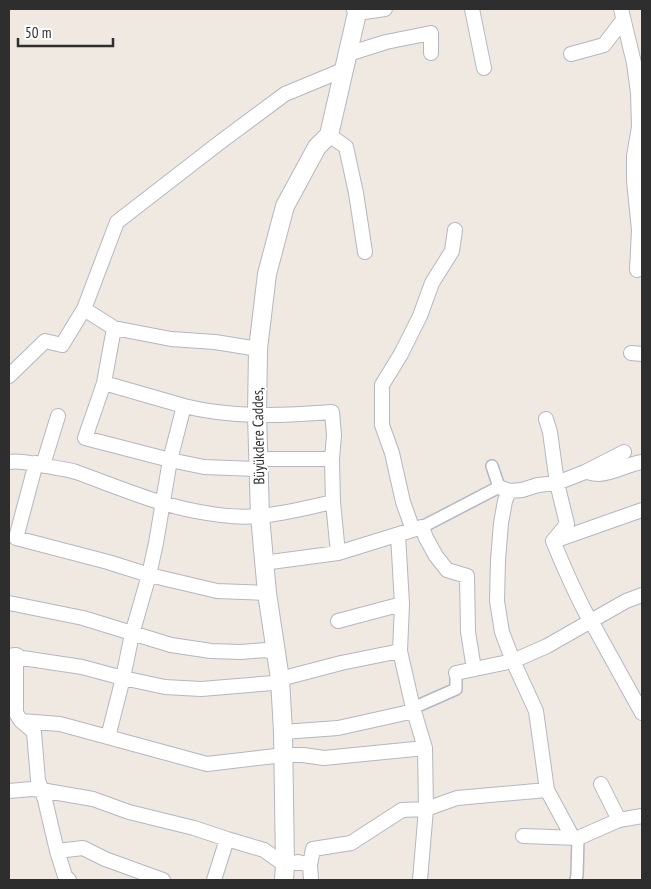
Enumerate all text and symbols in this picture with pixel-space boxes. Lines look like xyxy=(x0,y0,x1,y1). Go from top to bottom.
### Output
scale bar xyxy=(18,15,112,47)
text: 50 m xyxy=(25,23,51,42)
street label: Büyükdere Caddes, xyxy=(248,387,268,485)

